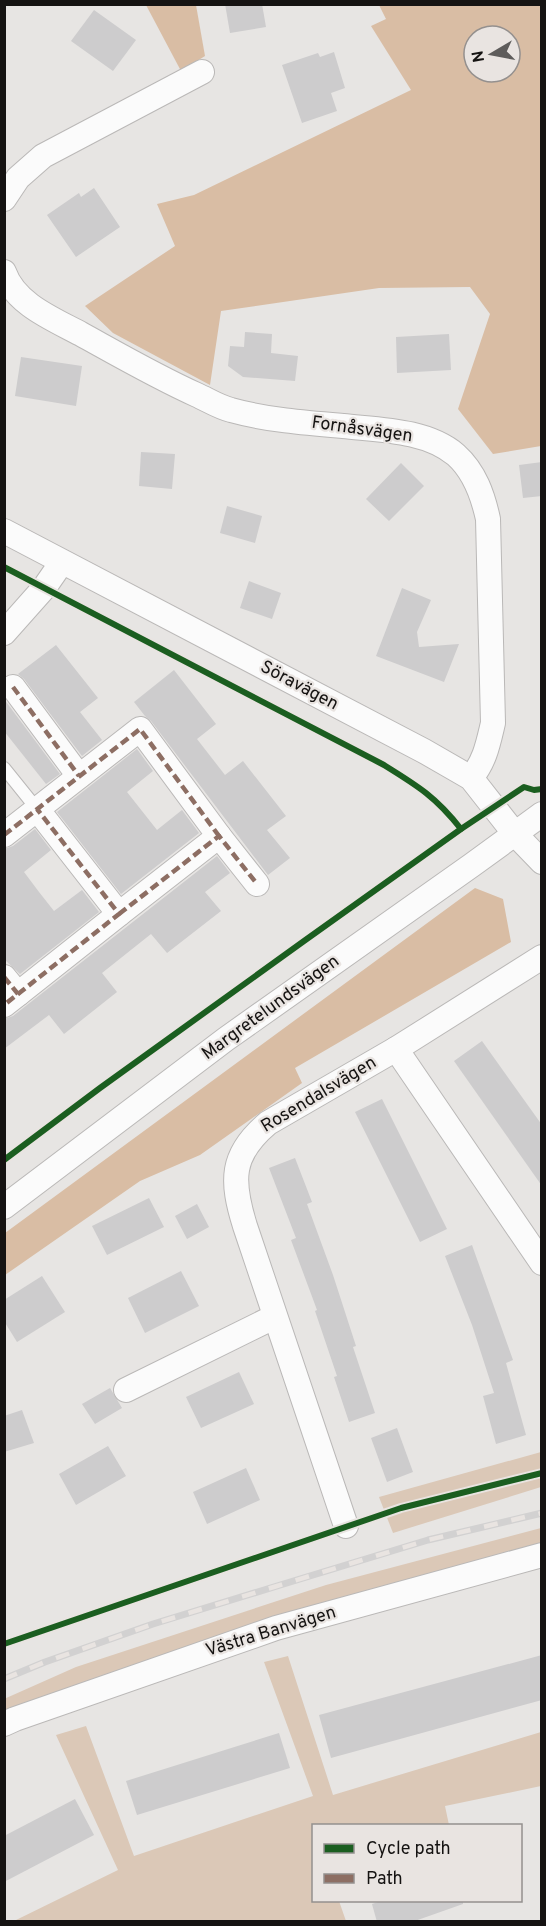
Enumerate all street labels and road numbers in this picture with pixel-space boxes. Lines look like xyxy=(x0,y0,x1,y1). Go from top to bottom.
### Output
street label: Fornåsvägen xyxy=(310,412,414,448)
street label: Söravägen xyxy=(256,656,342,716)
street label: Margretelundsvägen xyxy=(198,950,344,1066)
street label: Rosendalsvägen xyxy=(257,1051,381,1139)
street label: Västra Banvägen xyxy=(203,1601,339,1663)

